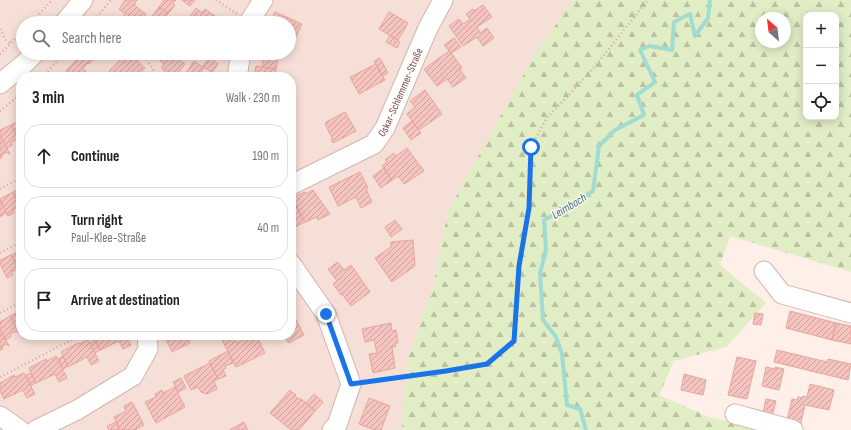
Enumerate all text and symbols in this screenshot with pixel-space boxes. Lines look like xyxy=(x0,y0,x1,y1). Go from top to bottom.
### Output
north arrow xyxy=(755,12,791,48)
map controls xyxy=(803,12,839,120)
button: + xyxy=(803,12,839,48)
search box xyxy=(16,16,296,60)
icon: search xyxy=(30,27,52,49)
text: Search here xyxy=(62,29,122,48)
street label: Oskar-Schlemmer-Straße xyxy=(375,46,426,139)
button: − xyxy=(803,48,839,84)
button: locate xyxy=(803,84,839,120)
text: 3 min xyxy=(32,88,65,108)
text: Walk · 230 m xyxy=(226,90,280,106)
route start xyxy=(522,138,540,156)
icon: ahead xyxy=(33,145,55,167)
text: Continue xyxy=(71,147,120,166)
text: 190 m xyxy=(252,148,279,164)
water label: Leimbach xyxy=(549,190,589,223)
text: Turn right xyxy=(71,211,123,230)
icon: right xyxy=(33,217,55,239)
text: 40 m xyxy=(257,220,279,236)
text: Paul-Klee-Straße xyxy=(71,230,146,246)
icon: arrive xyxy=(33,289,55,311)
text: Arrive at destination xyxy=(71,291,180,310)
route end xyxy=(317,305,335,323)

